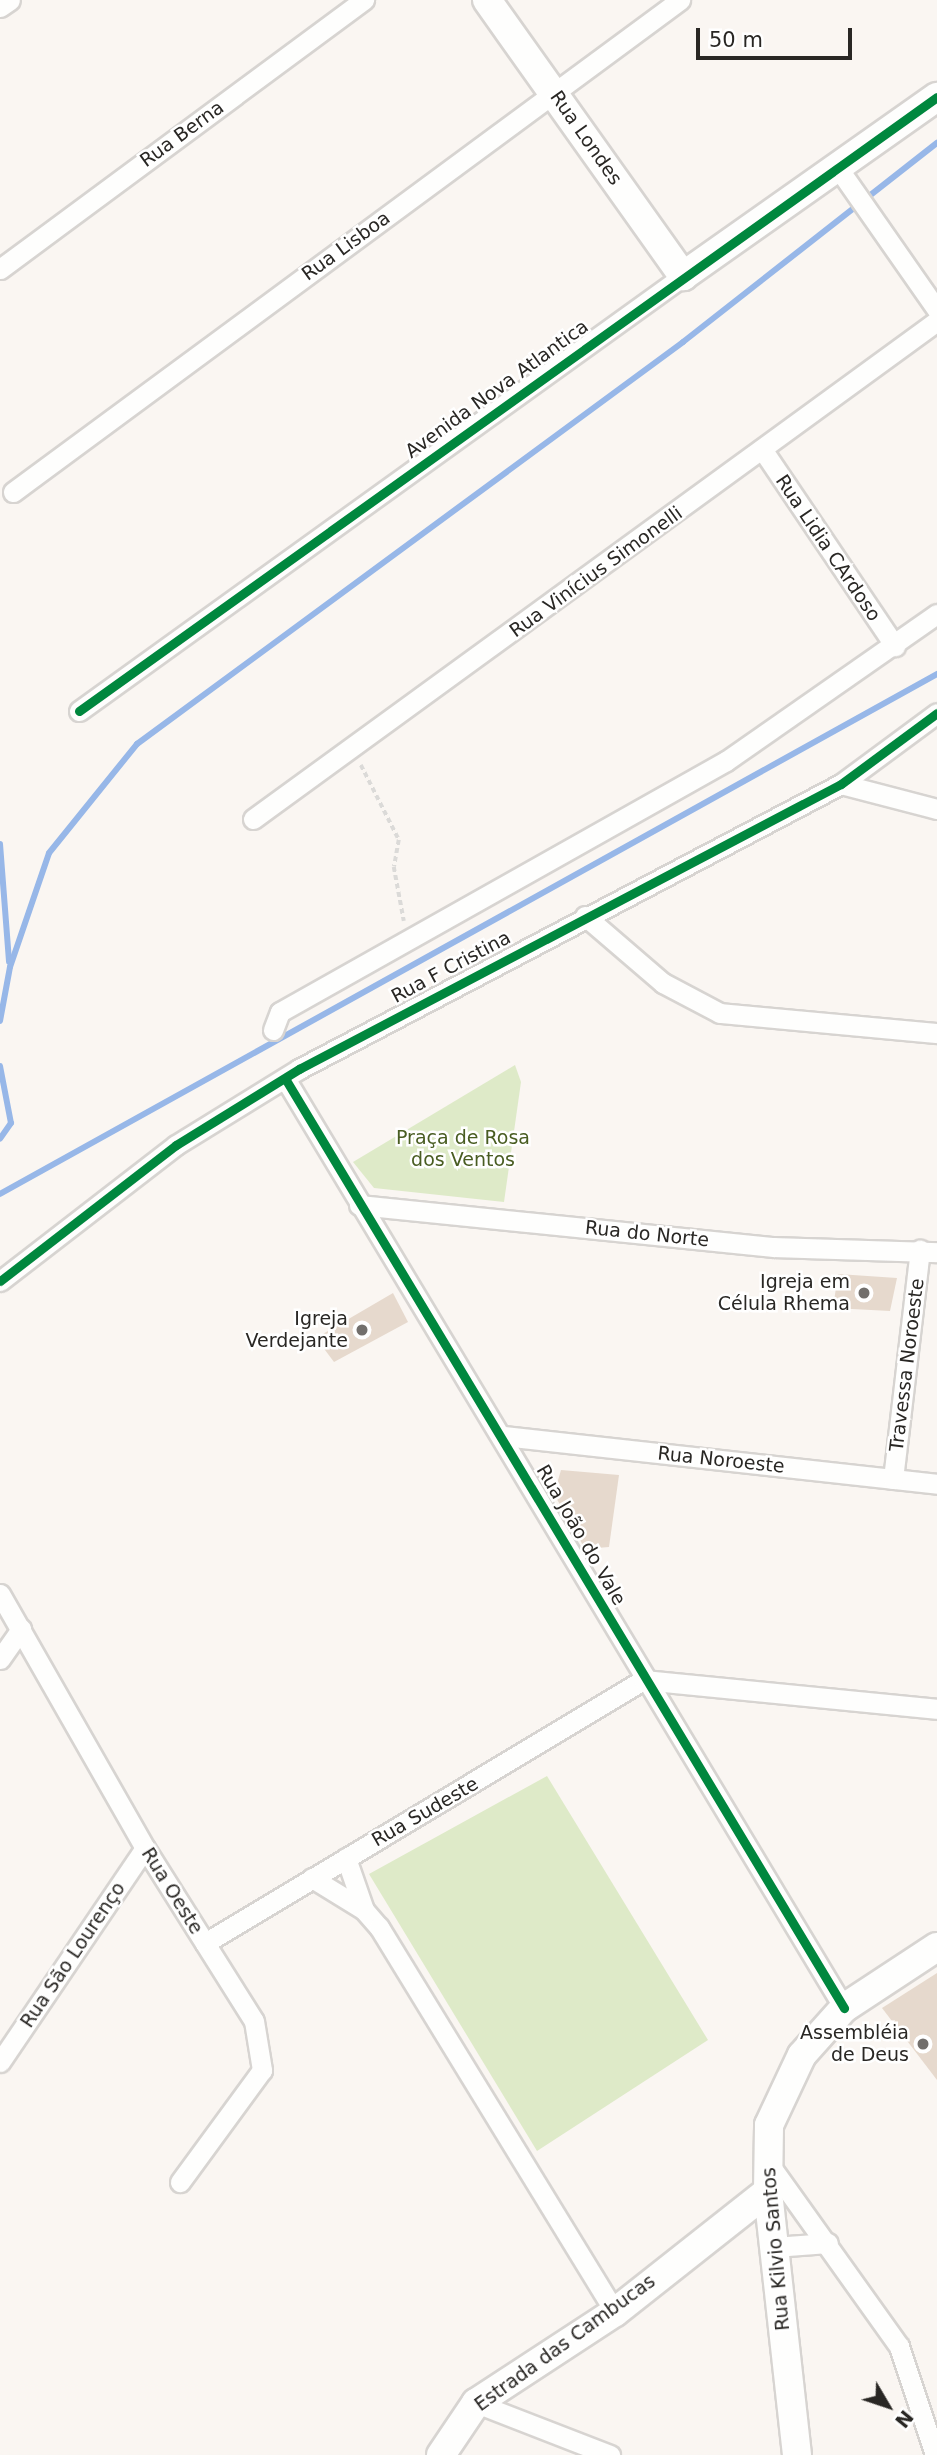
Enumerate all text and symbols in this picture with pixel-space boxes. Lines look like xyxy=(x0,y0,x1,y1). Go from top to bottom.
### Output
scale bar xyxy=(699,14,855,58)
text: 50 m xyxy=(709,28,763,52)
street label: Rua Londes xyxy=(545,87,627,189)
street label: Rua Berna xyxy=(136,96,228,172)
street label: Rua Lisboa xyxy=(298,206,394,286)
street label: Avenida Nova Atlantica xyxy=(401,315,593,463)
street label: Rua Lidia CArdoso xyxy=(770,470,886,626)
street label: Rua Vinícius Simonelli xyxy=(505,502,687,642)
street label: Rua F Cristina xyxy=(388,926,514,1008)
park label: Praça de Rosa dos Ventos xyxy=(396,1127,530,1171)
street label: Rua do Norte xyxy=(584,1216,710,1252)
place label: Igreja em Célula Rhema xyxy=(718,1271,850,1315)
street label: Travessa Noroeste xyxy=(885,1277,929,1453)
marker: Igreja em Célula Rhema xyxy=(856,1285,872,1301)
place label: Igreja Verdejante xyxy=(245,1308,348,1352)
marker: Igreja Verdejante xyxy=(354,1322,370,1338)
street label: Rua Noroeste xyxy=(656,1442,786,1478)
street label: Rua João do Vale xyxy=(532,1461,630,1609)
street label: Rua Sudeste xyxy=(368,1772,482,1852)
street label: Rua Oeste xyxy=(136,1844,208,1938)
street label: Rua São Lourenço xyxy=(16,1878,130,2032)
place label: Assembléia de Deus xyxy=(800,2022,909,2066)
marker: Assembléia de Deus xyxy=(915,2036,931,2052)
street label: Rua Kilvio Santos xyxy=(757,2166,795,2332)
street label: Estrada das Cambucas xyxy=(470,2270,660,2416)
north arrow xyxy=(853,2371,923,2441)
text: N xyxy=(891,2406,918,2432)

